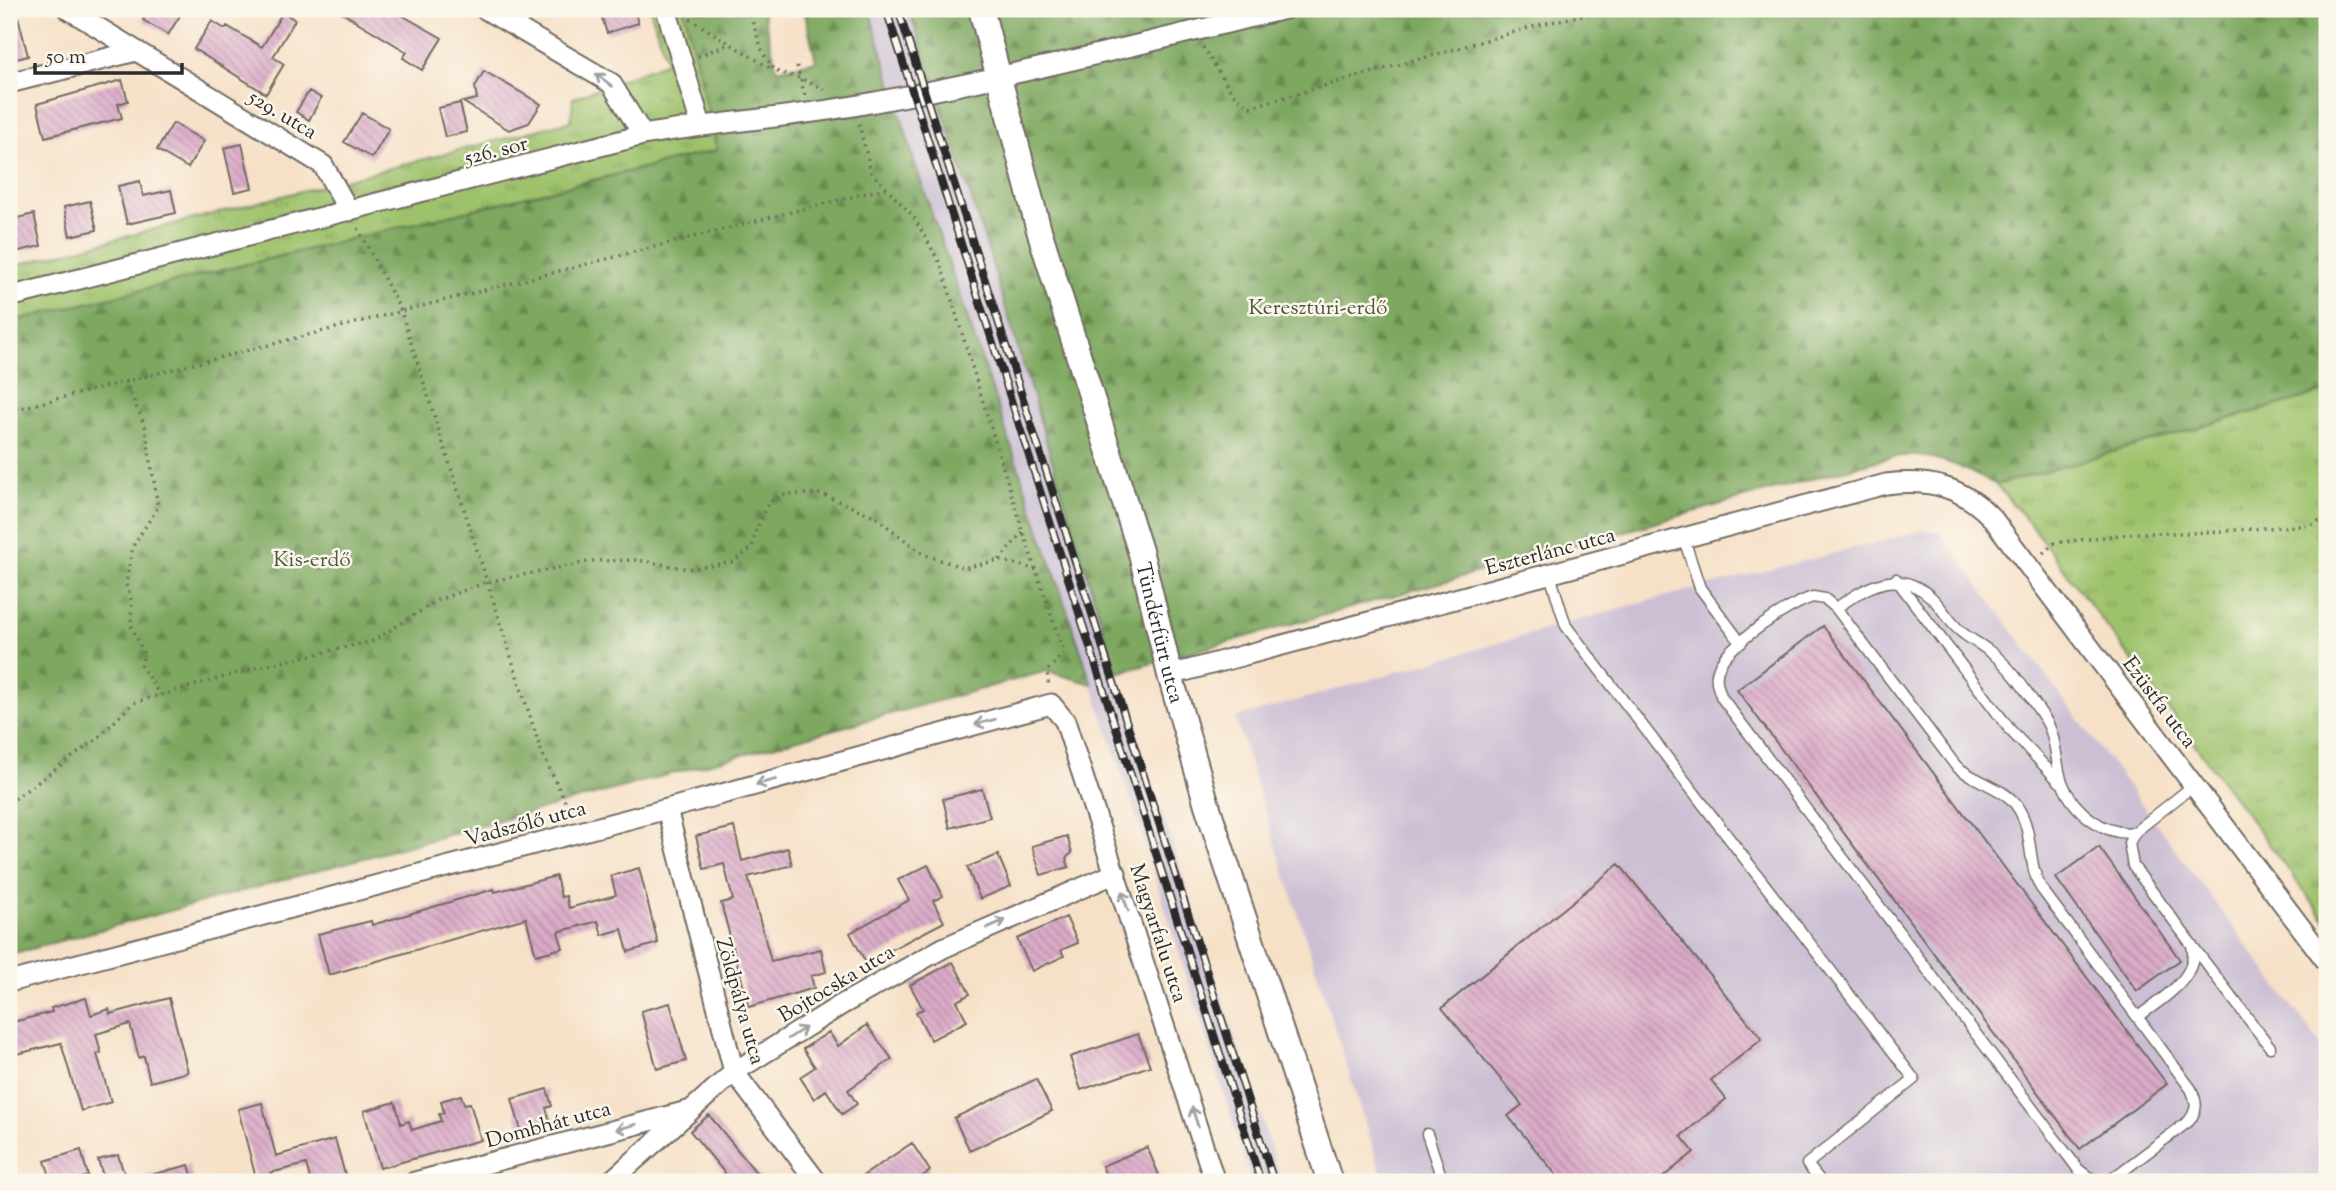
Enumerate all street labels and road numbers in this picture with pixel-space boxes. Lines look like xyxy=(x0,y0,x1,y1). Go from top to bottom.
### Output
street label: 529. utca xyxy=(241,83,322,148)
street label: 526. sor xyxy=(461,130,531,175)
street label: Eszterlánc utca xyxy=(1482,521,1619,585)
street label: Tündérfürt utca xyxy=(1127,560,1190,707)
street label: Ezüstfa utca xyxy=(2114,651,2203,756)
street label: Vadszőlő utca xyxy=(461,794,590,856)
street label: Magyarfalu utca xyxy=(1121,860,1194,1007)
street label: Zöldpálya utca xyxy=(707,935,772,1069)
street label: Bojtocska utca xyxy=(773,938,901,1031)
street label: Dombhát utca xyxy=(483,1095,615,1157)

